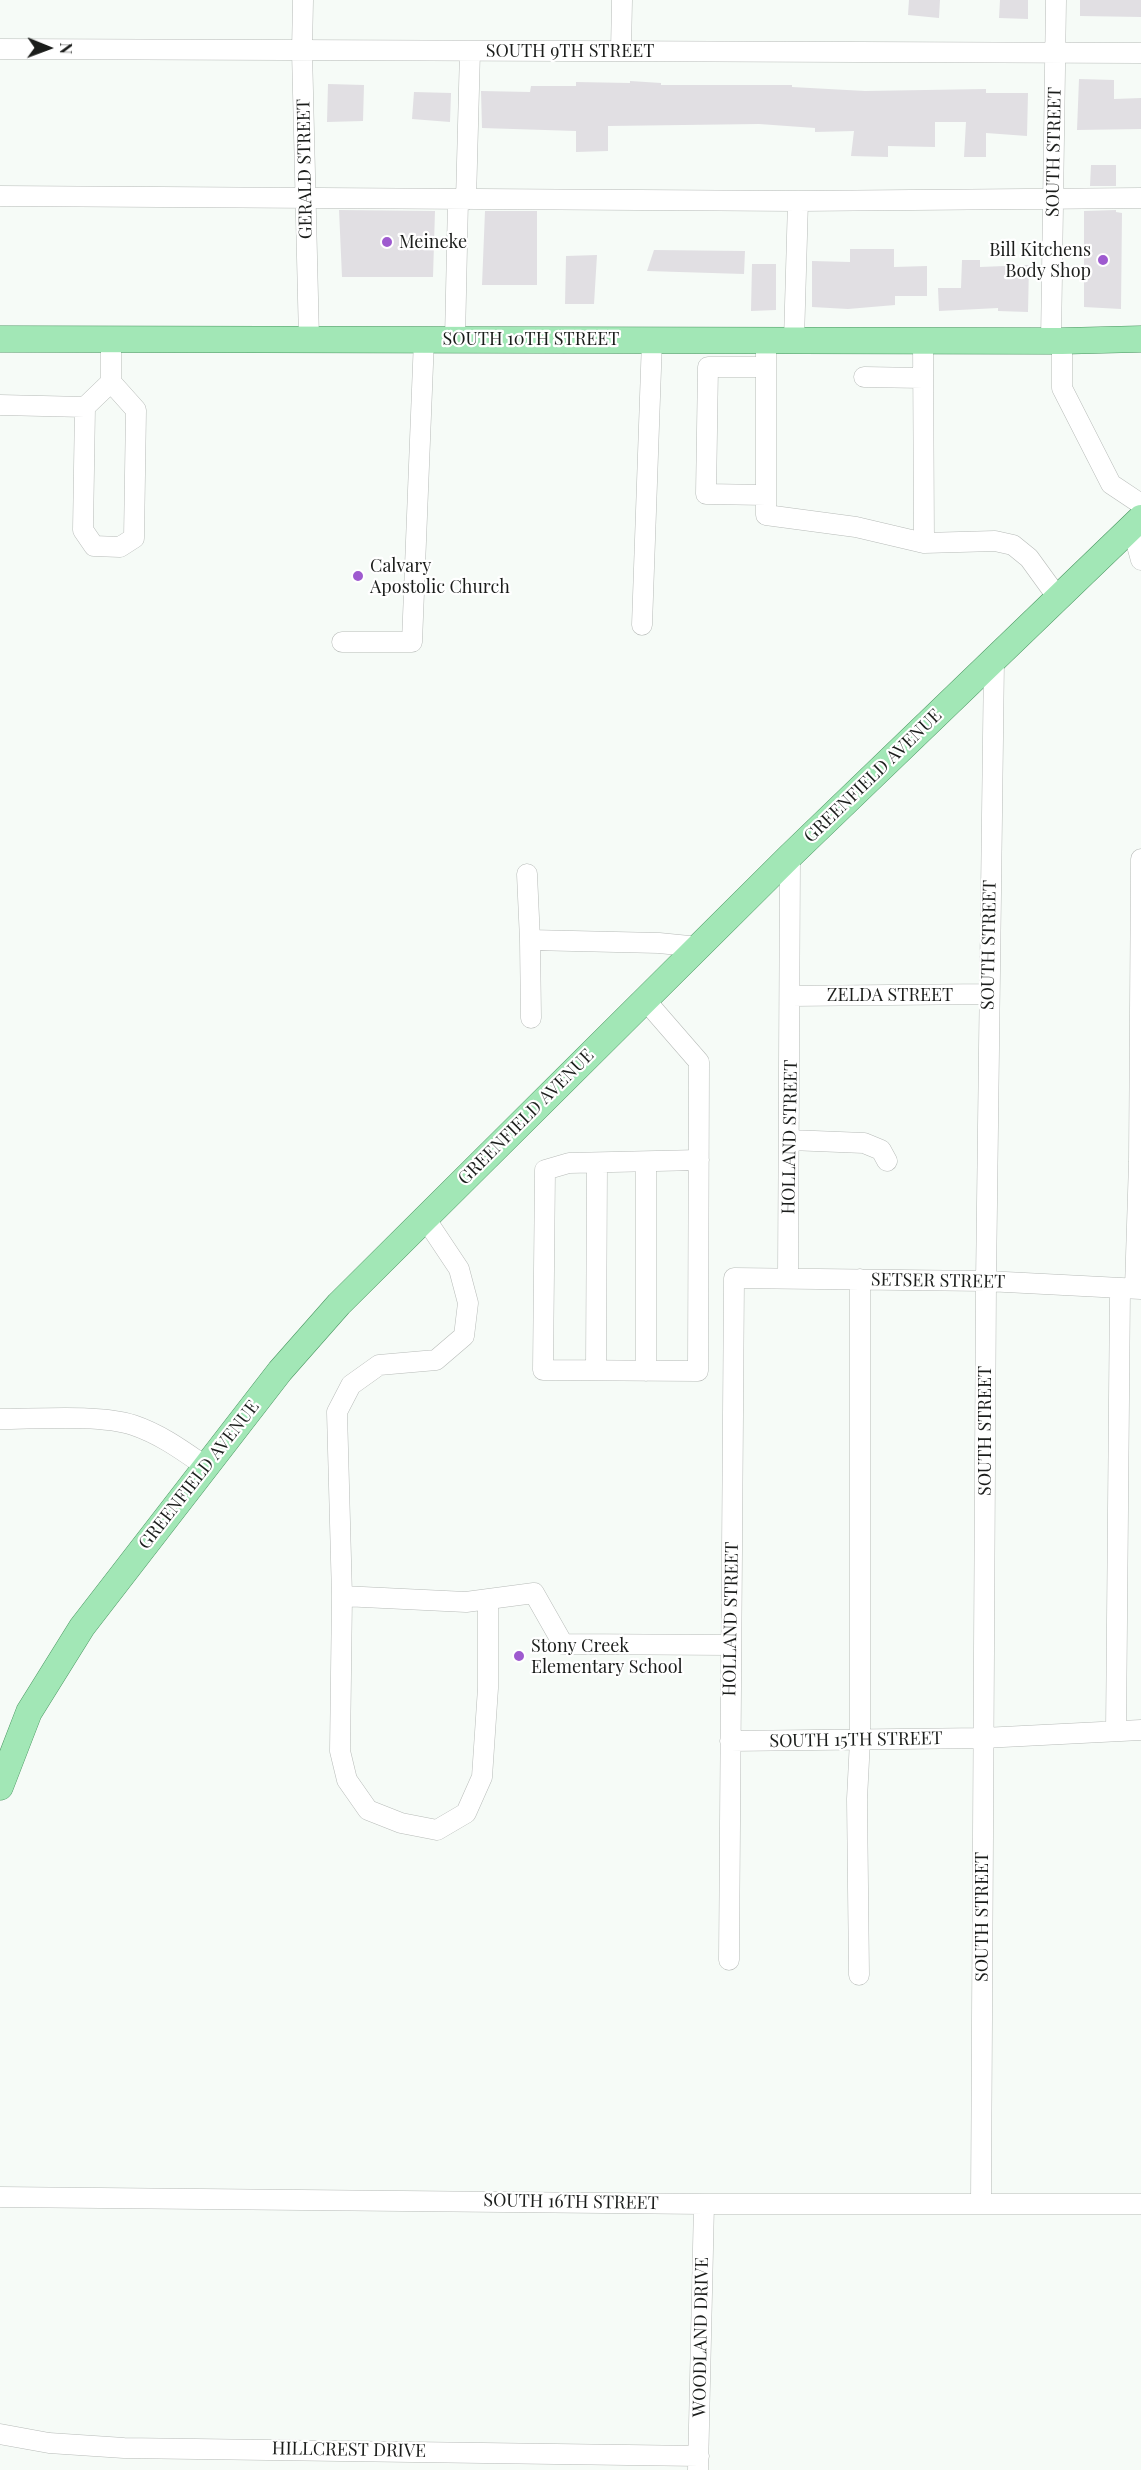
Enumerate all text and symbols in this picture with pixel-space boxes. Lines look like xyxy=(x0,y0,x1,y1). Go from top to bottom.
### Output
north arrow xyxy=(18,18,78,78)
street label: SOUTH 9TH STREET xyxy=(486,40,654,62)
text: N xyxy=(56,42,77,54)
street label: SOUTH STREET xyxy=(1042,87,1066,217)
street label: GERALD STREET xyxy=(293,99,317,239)
place label: Meineke xyxy=(399,231,467,253)
marker: Meineke xyxy=(380,235,394,249)
place label: Bill Kitchens Body Shop xyxy=(989,239,1091,282)
marker: Bill Kitchens Body Shop xyxy=(1096,253,1110,267)
street label: SOUTH 10TH STREET xyxy=(443,328,619,350)
place label: Calvary Apostolic Church xyxy=(370,555,510,598)
marker: Calvary Apostolic Church xyxy=(351,569,365,583)
street label: GREENFIELD AVENUE xyxy=(800,705,946,847)
street label: SOUTH STREET xyxy=(977,880,1001,1010)
street label: ZELDA STREET xyxy=(827,984,953,1006)
street label: GREENFIELD AVENUE xyxy=(454,1045,598,1189)
street label: HOLLAND STREET xyxy=(778,1059,802,1215)
street label: SETSER STREET xyxy=(871,1269,1005,1293)
street label: SOUTH STREET xyxy=(974,1366,996,1496)
street label: GREENFIELD AVENUE xyxy=(134,1396,264,1554)
street label: HOLLAND STREET xyxy=(719,1541,743,1697)
place label: Stony Creek Elementary School xyxy=(531,1635,683,1678)
marker: Stony Creek Elementary School xyxy=(512,1649,526,1663)
street label: SOUTH 15TH STREET xyxy=(769,1728,943,1752)
street label: SOUTH STREET xyxy=(971,1852,993,1982)
street label: SOUTH 16TH STREET xyxy=(483,2190,659,2214)
street label: WOODLAND DRIVE xyxy=(689,2257,713,2417)
street label: HILLCREST DRIVE xyxy=(272,2438,426,2462)

